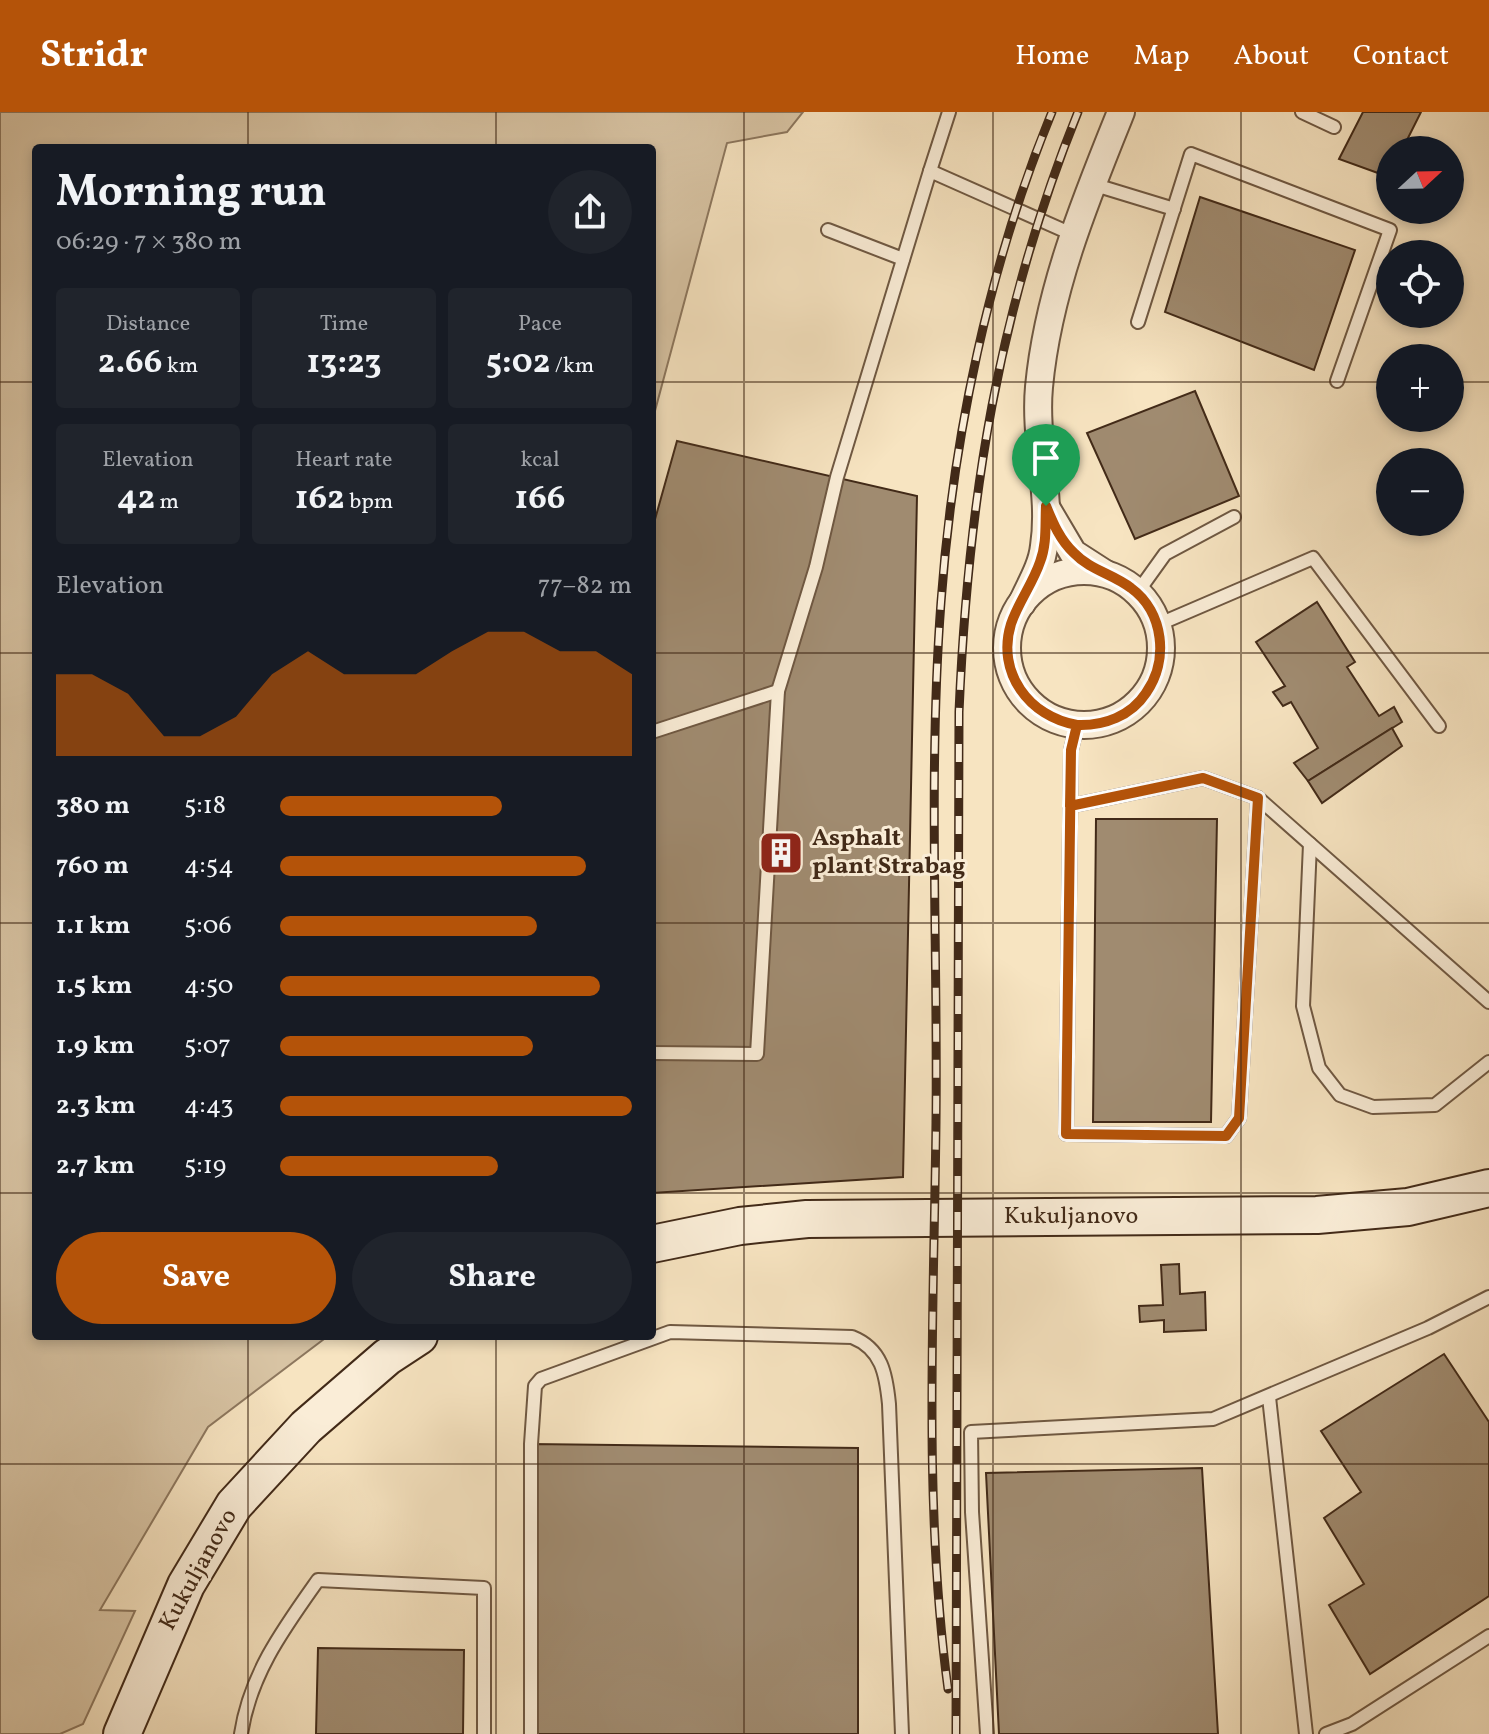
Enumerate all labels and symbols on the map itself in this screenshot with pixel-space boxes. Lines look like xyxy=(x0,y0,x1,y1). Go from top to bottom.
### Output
north arrow xyxy=(1376,136,1464,224)
pin xyxy=(1012,424,1080,506)
place label: Asphalt plant Strabag xyxy=(812,822,965,884)
building icon: Asphalt plant Strabag xyxy=(757,829,805,877)
street label: Kukuljanovo xyxy=(1004,1200,1138,1234)
street label: Kukuljanovo xyxy=(152,1503,246,1637)

